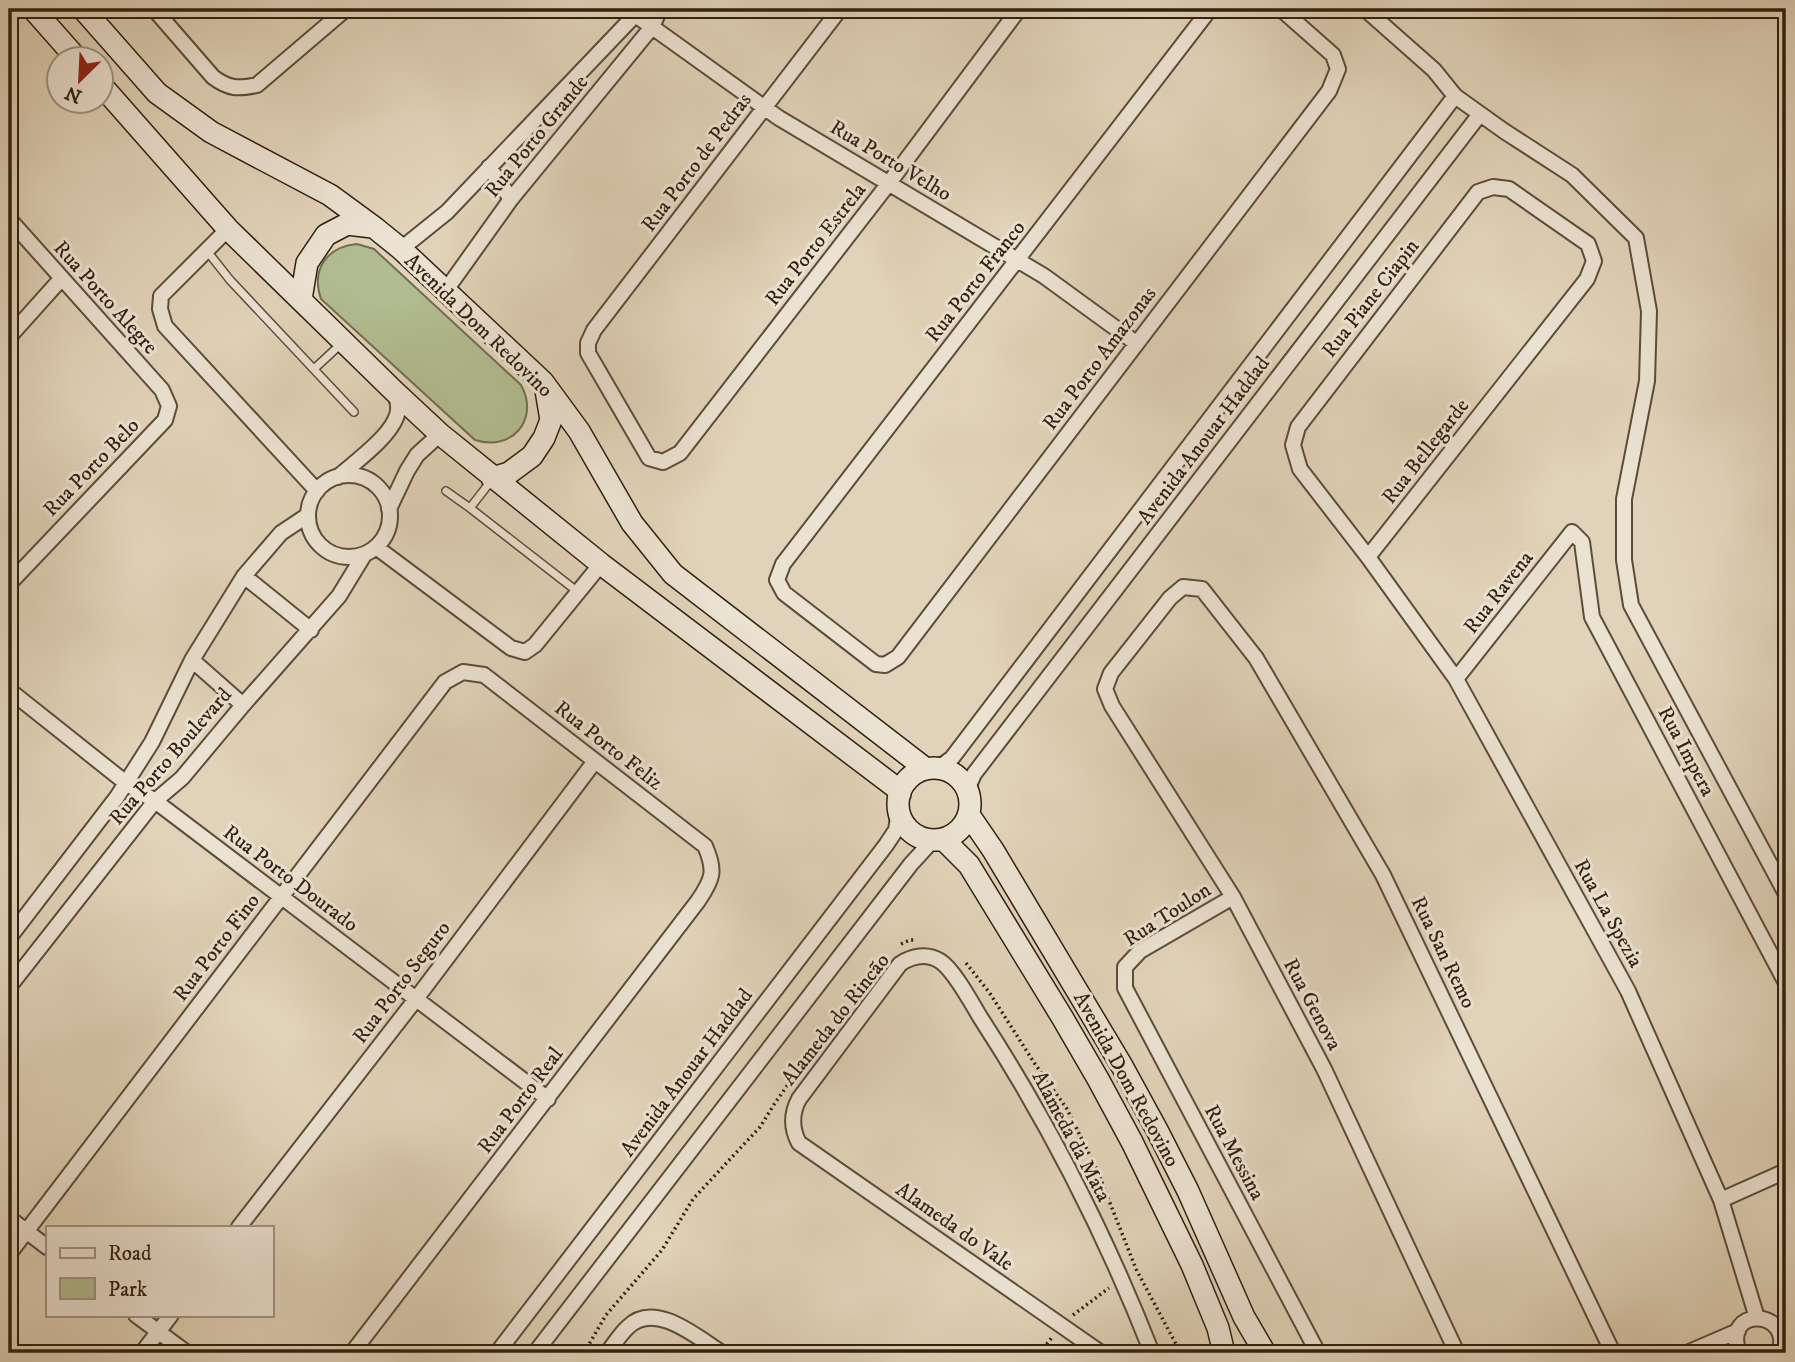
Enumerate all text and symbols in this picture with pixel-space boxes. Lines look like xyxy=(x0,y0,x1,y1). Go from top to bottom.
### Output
north arrow xyxy=(46,46,116,116)
street label: Rua Porto Grande xyxy=(479,70,594,203)
text: N xyxy=(62,80,86,108)
street label: Rua Porto de Pedras xyxy=(636,88,758,237)
street label: Rua Porto Velho xyxy=(825,114,956,207)
street label: Rua Porto Estrela xyxy=(760,178,872,311)
street label: Rua Porto Franco xyxy=(920,216,1031,348)
street label: Rua Piane Ciapin xyxy=(1316,234,1425,363)
street label: Rua Porto Alegre xyxy=(47,236,163,360)
street label: Avenida Dom Redovino xyxy=(399,248,558,403)
street label: Rua Porto Amazonas xyxy=(1037,282,1162,436)
street label: Avenida Anouar Haddad xyxy=(1132,351,1276,530)
street label: Rua Bellegarde xyxy=(1377,393,1475,510)
street label: Rua Porto Belo xyxy=(38,413,145,522)
street label: Rua Ravena xyxy=(1458,546,1539,639)
street label: Rua Porto Boulevard xyxy=(104,682,238,831)
street label: Rua Porto Feliz xyxy=(549,695,668,796)
street label: Rua Impera xyxy=(1652,702,1721,801)
street label: Rua Porto Dourado xyxy=(218,820,363,938)
street label: Rua La Spezia xyxy=(1568,855,1649,972)
street label: Rua Toulon xyxy=(1119,877,1216,953)
street label: Rua Porto Fino xyxy=(168,889,266,1007)
street label: Rua San Remo xyxy=(1405,892,1481,1013)
street label: Rua Porto Seguro xyxy=(347,916,456,1049)
street label: Alameda do Rincão xyxy=(776,948,895,1091)
street label: Rua Genova xyxy=(1277,954,1347,1055)
street label: Avenida Anouar Haddad xyxy=(615,983,759,1162)
street label: Avenida Dom Redovino xyxy=(1067,987,1185,1172)
street label: Rua Porto Real xyxy=(472,1042,570,1159)
street label: Alameda da Mata xyxy=(1026,1067,1117,1206)
street label: Rua Messina xyxy=(1198,1100,1270,1205)
street label: Alameda do Vale xyxy=(890,1177,1019,1277)
legend xyxy=(46,1226,273,1316)
text: Road xyxy=(108,1241,152,1267)
text: Park xyxy=(108,1277,148,1303)

